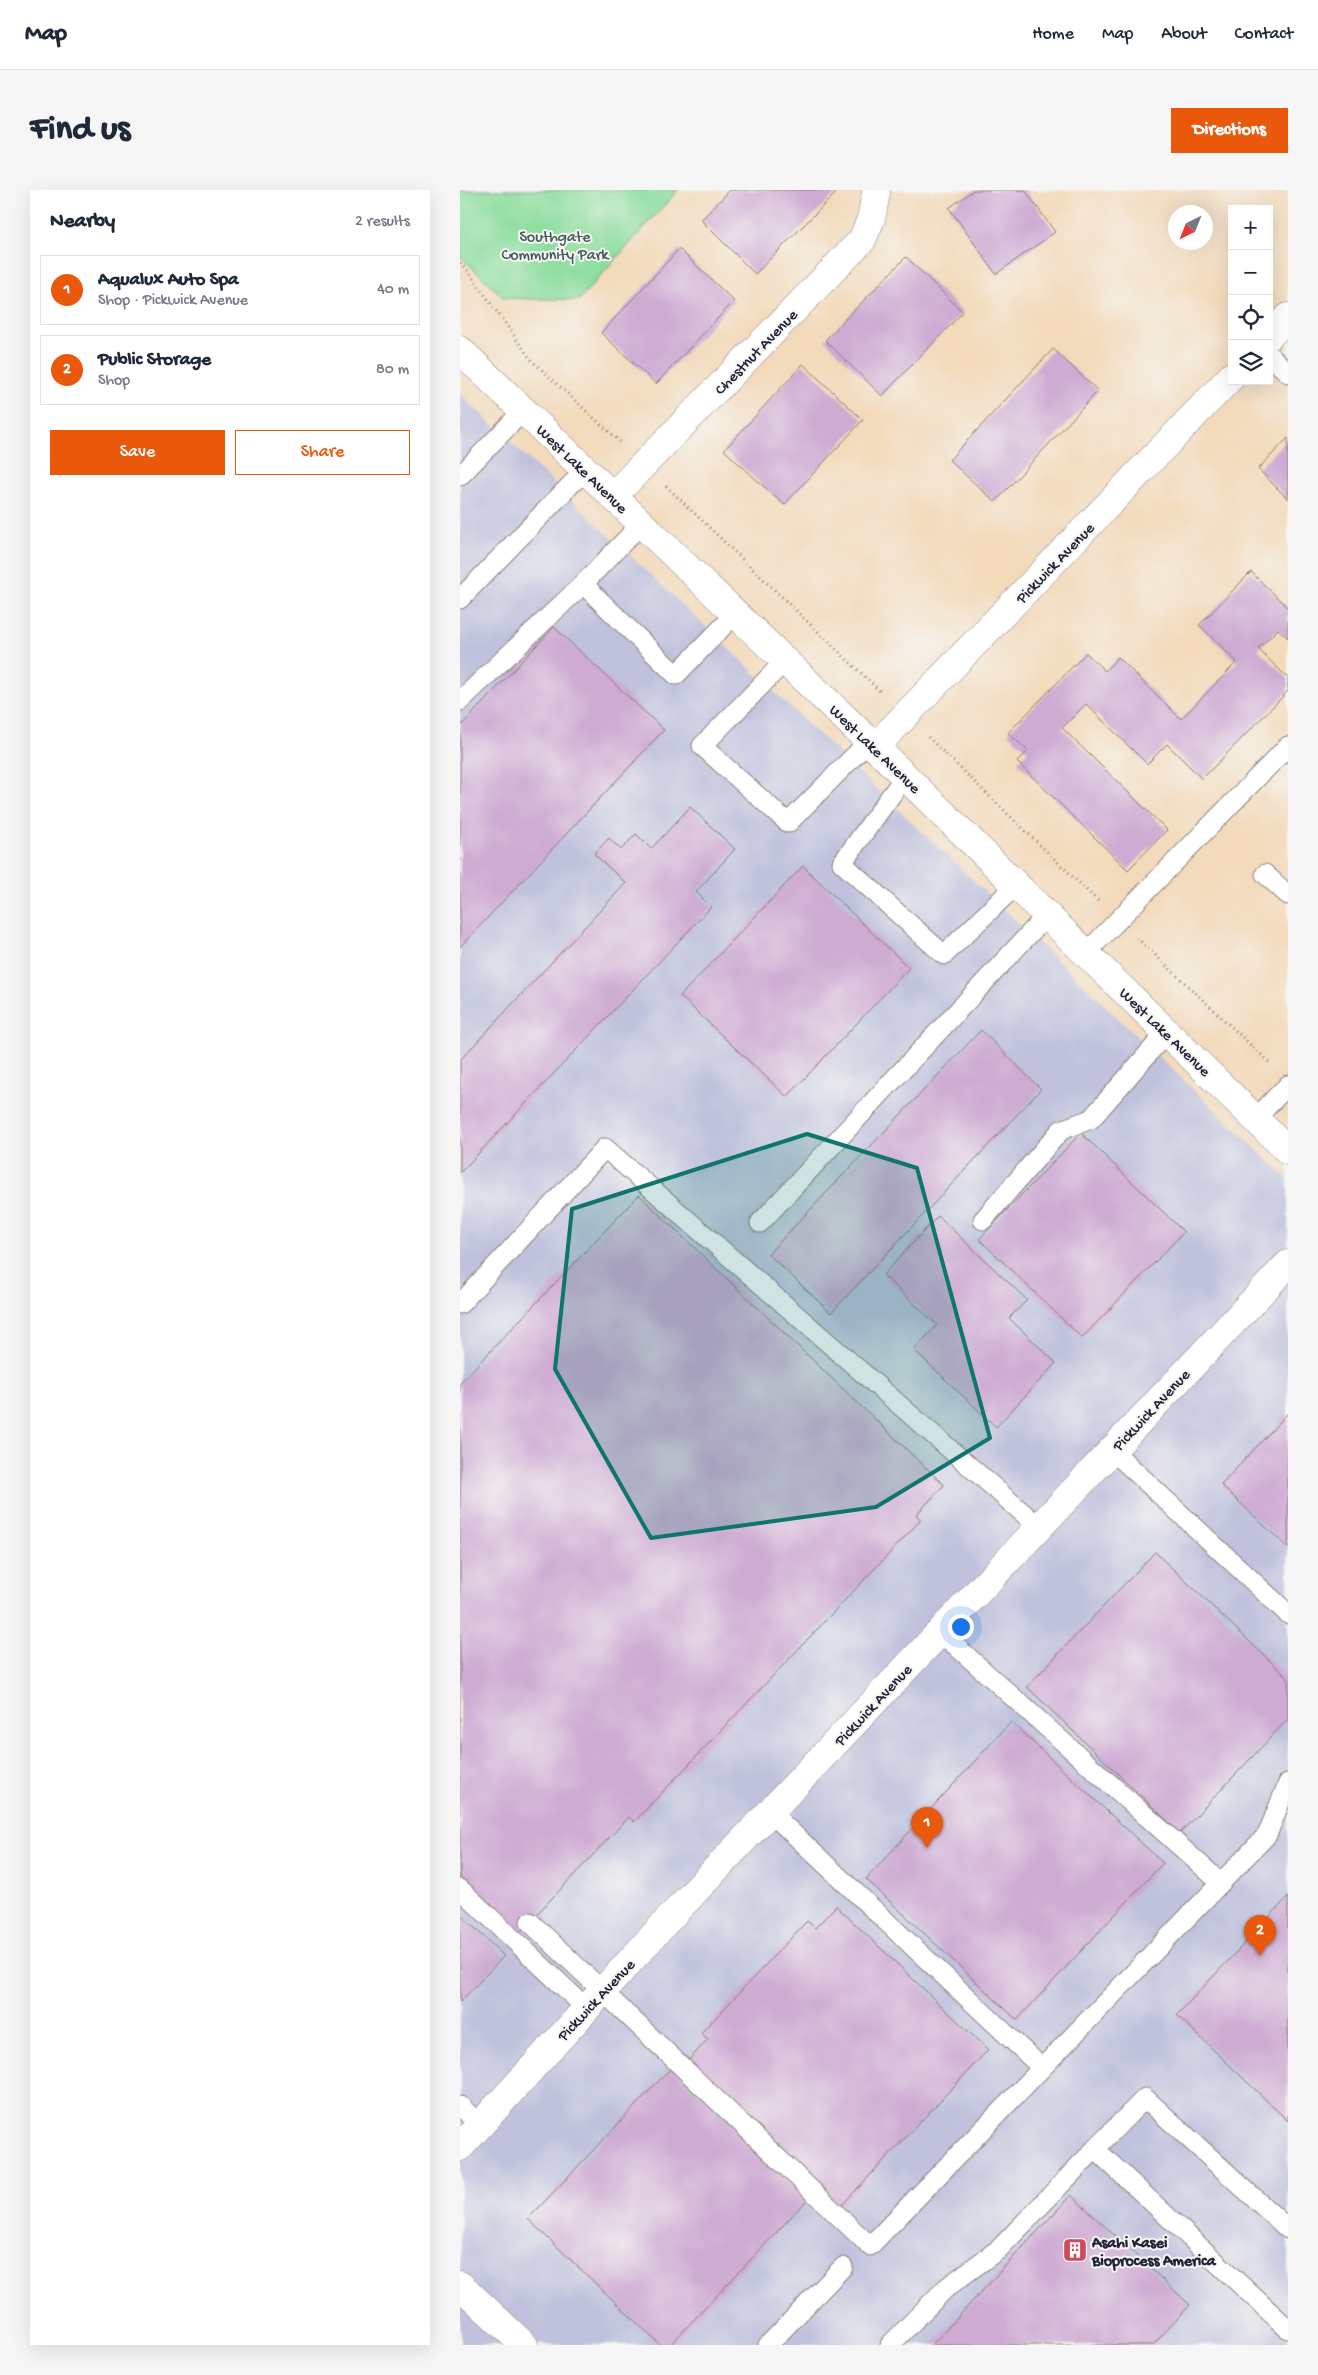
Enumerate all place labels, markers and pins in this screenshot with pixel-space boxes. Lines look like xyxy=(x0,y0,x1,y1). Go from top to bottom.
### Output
pin: 1 xyxy=(911,1807,943,1848)
pin: 2 xyxy=(1244,1915,1276,1956)
place label: Asahi Kasei Bioprocess America xyxy=(1091,2235,1217,2272)
building icon: Asahi Kasei Bioprocess America xyxy=(1062,2237,1088,2263)

